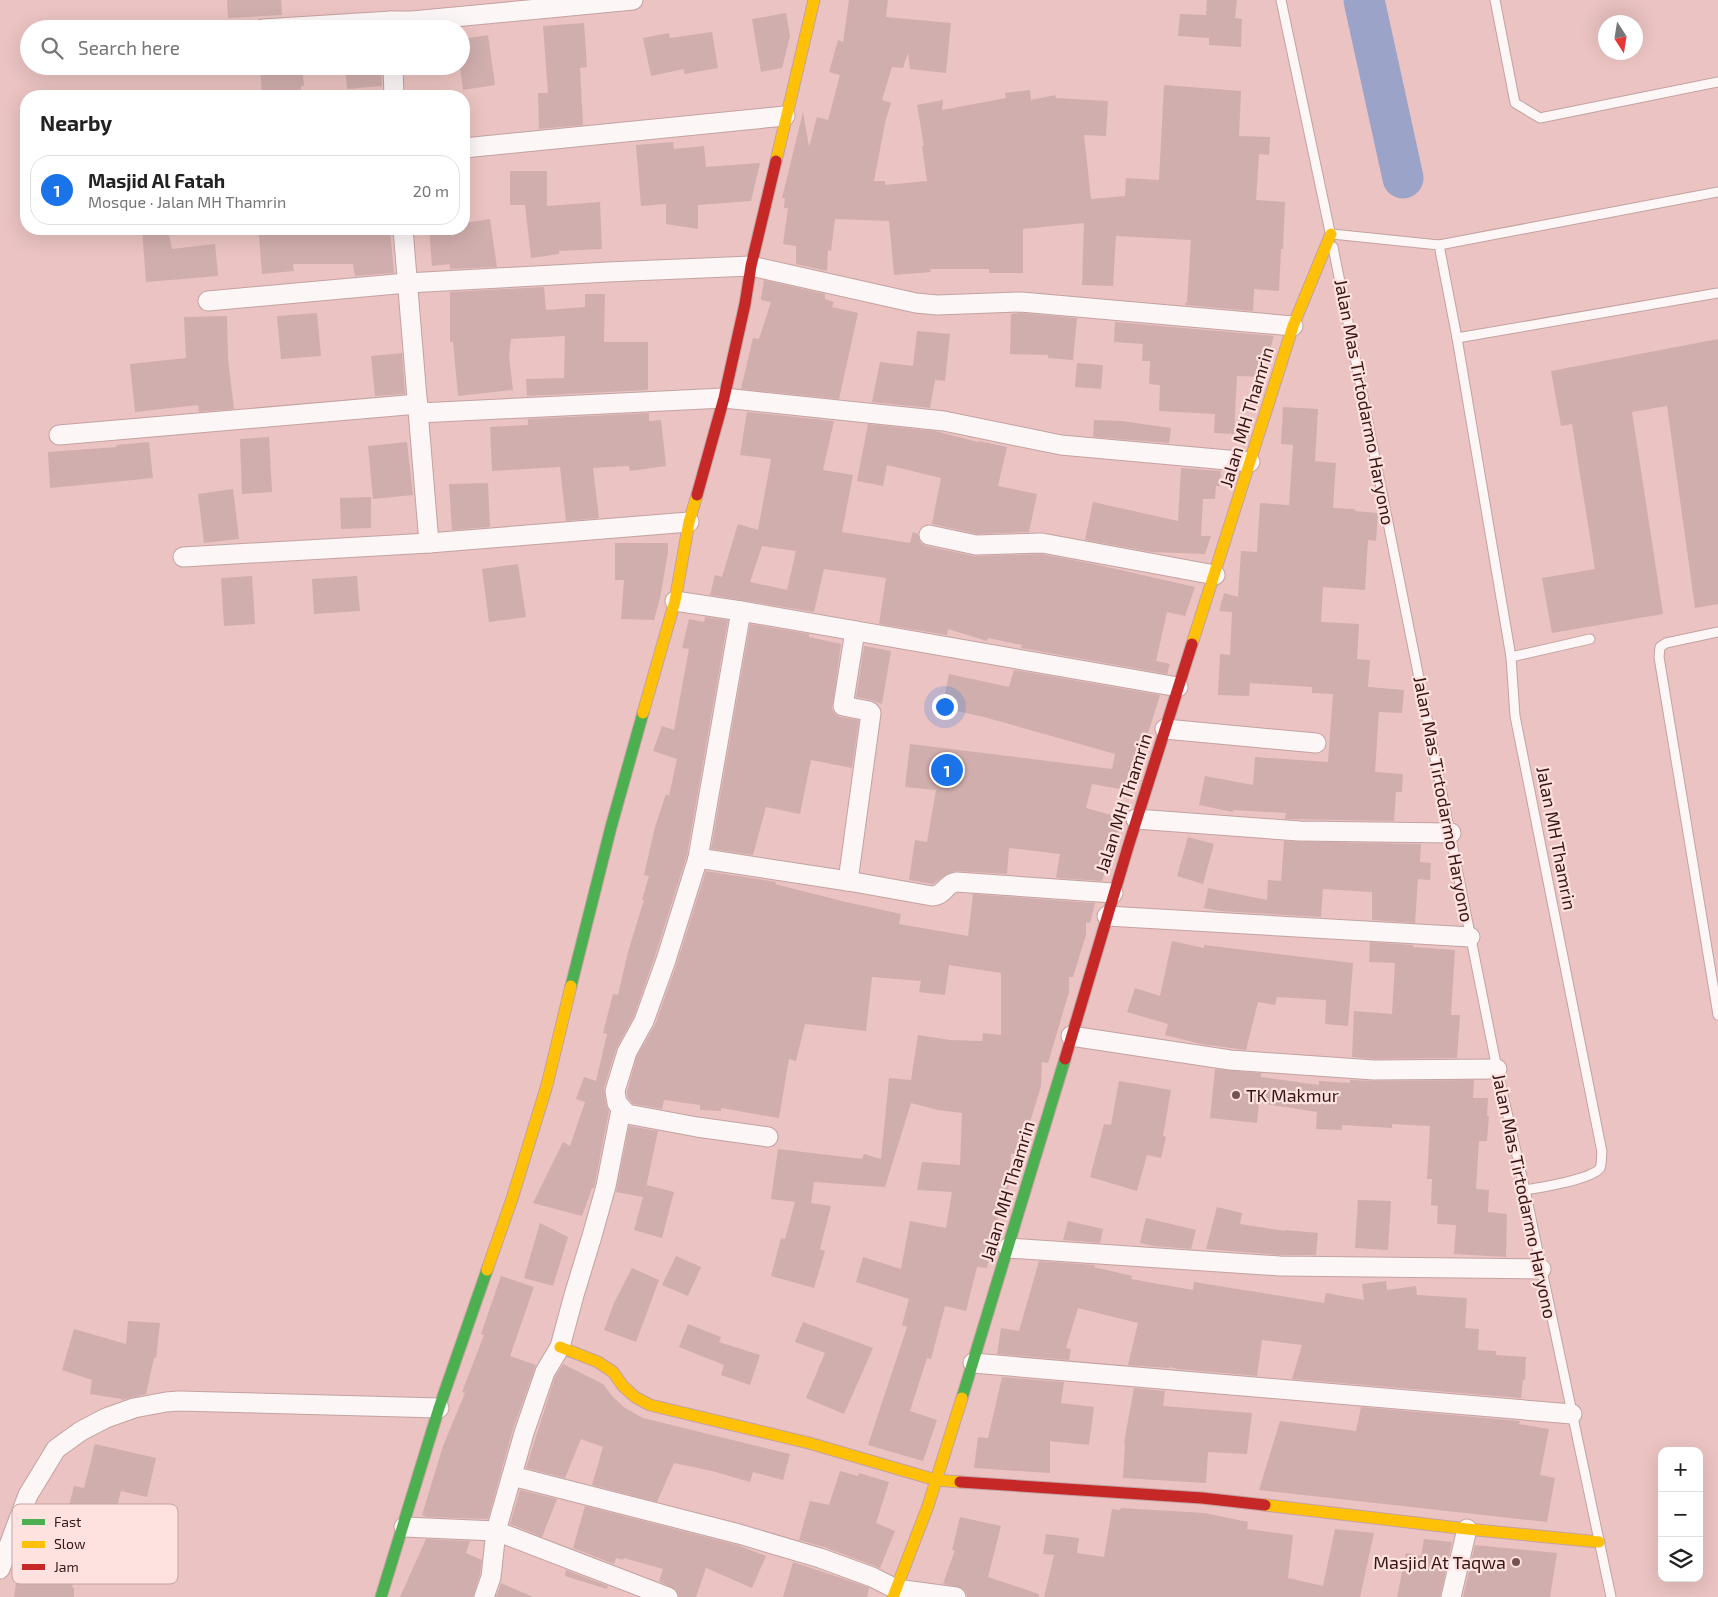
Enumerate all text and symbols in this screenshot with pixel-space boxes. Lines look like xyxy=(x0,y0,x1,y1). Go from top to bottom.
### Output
north arrow xyxy=(1598,15,1643,60)
search box xyxy=(20,20,470,75)
icon: search xyxy=(38,34,66,62)
text: Search here xyxy=(78,36,180,59)
text: Nearby xyxy=(40,110,112,135)
text: Masjid Al Fatah xyxy=(88,169,225,192)
text: 1 xyxy=(54,181,60,200)
text: 20 m xyxy=(413,181,449,200)
text: Mosque · Jalan MH Thamrin xyxy=(88,192,286,211)
street label: Jalan Mas Tirtodarmo Haryono xyxy=(1330,277,1400,527)
street label: Jalan MH Thamrin xyxy=(1214,344,1278,490)
street label: Jalan Mas Tirtodarmo Haryono xyxy=(1409,674,1479,924)
your location xyxy=(932,694,958,720)
street label: Jalan MH Thamrin xyxy=(1090,730,1156,876)
pin: 1 xyxy=(931,751,963,789)
street label: Jalan MH Thamrin xyxy=(1532,764,1582,912)
street label: Jalan Mas Tirtodarmo Haryono xyxy=(1488,1071,1562,1321)
place label: TK Makmur xyxy=(1246,1084,1339,1106)
marker: TK Makmur xyxy=(1230,1089,1242,1101)
street label: Jalan MH Thamrin xyxy=(975,1118,1039,1264)
map controls xyxy=(1658,1447,1703,1582)
button: + xyxy=(1658,1447,1703,1492)
button: − xyxy=(1658,1492,1703,1537)
legend xyxy=(12,1504,178,1584)
text: Fast xyxy=(54,1513,81,1530)
text: Slow xyxy=(54,1535,86,1552)
button: layers xyxy=(1658,1537,1703,1582)
place label: Masjid At Taqwa xyxy=(1373,1551,1506,1573)
marker: Masjid At Taqwa xyxy=(1510,1556,1522,1568)
text: Jam xyxy=(54,1558,79,1575)

